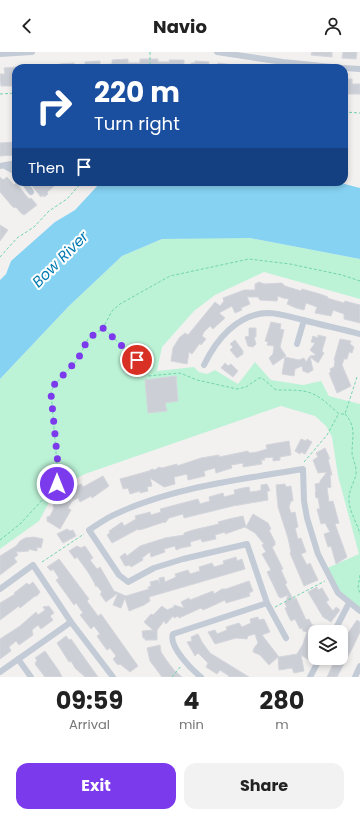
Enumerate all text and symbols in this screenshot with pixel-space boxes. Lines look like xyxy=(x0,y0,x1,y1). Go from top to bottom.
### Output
text: Navio xyxy=(153,14,207,39)
icon: back xyxy=(16,15,38,37)
icon: person xyxy=(322,15,344,37)
text: 220 m xyxy=(94,73,180,112)
icon: right xyxy=(28,80,80,132)
text: Turn right xyxy=(94,111,180,136)
icon: arrive xyxy=(73,156,95,178)
text: Then xyxy=(28,157,65,178)
water label: Bow River xyxy=(27,226,93,292)
pin xyxy=(120,343,154,377)
icon: arrive xyxy=(126,349,148,371)
position arrow xyxy=(36,463,78,505)
map controls xyxy=(308,625,348,665)
button: layers xyxy=(308,625,348,665)
text: 09:59 xyxy=(56,684,123,717)
text: 4 xyxy=(183,684,199,717)
text: 280 xyxy=(259,684,304,717)
text: Arrival xyxy=(69,715,110,734)
text: min xyxy=(179,715,204,734)
text: m xyxy=(275,715,289,734)
button: Exit xyxy=(16,763,176,809)
button: Share xyxy=(184,763,344,809)

